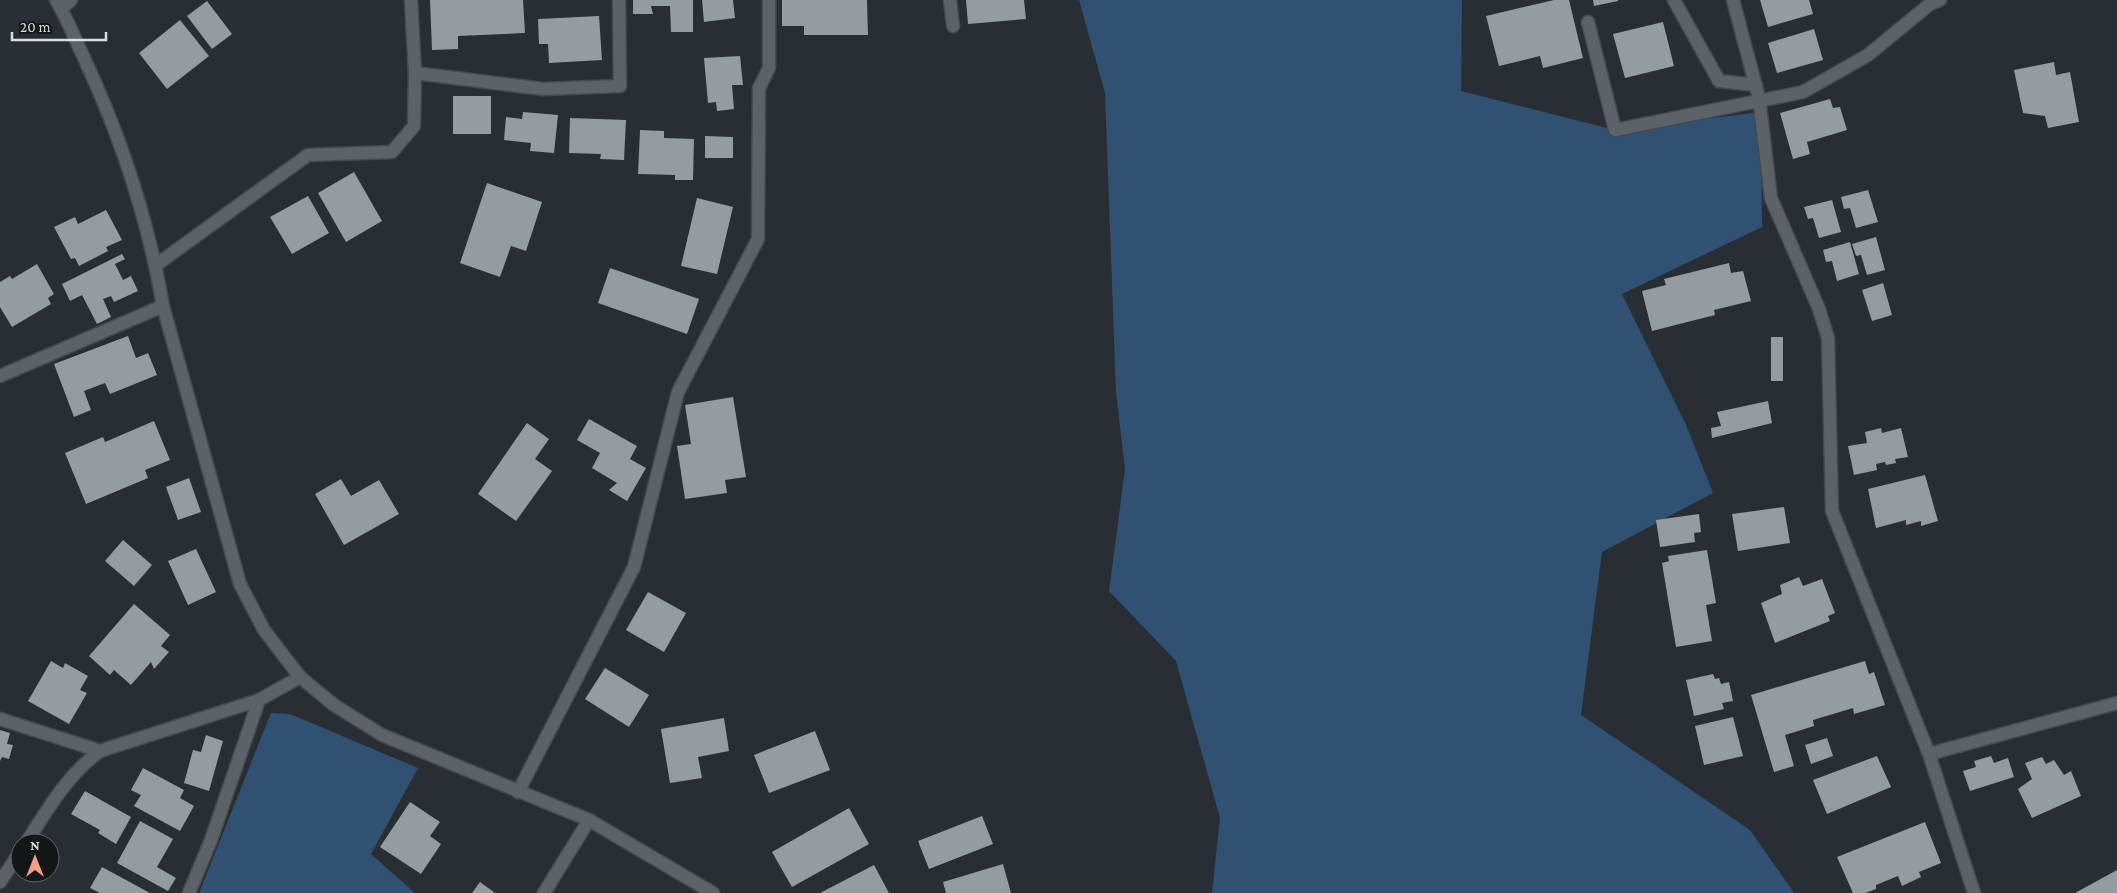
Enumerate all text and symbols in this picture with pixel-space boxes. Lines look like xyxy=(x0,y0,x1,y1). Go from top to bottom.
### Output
scale bar xyxy=(12,10,106,42)
text: 20 m xyxy=(20,19,51,35)
north arrow xyxy=(10,833,60,883)
text: N xyxy=(30,837,40,853)

